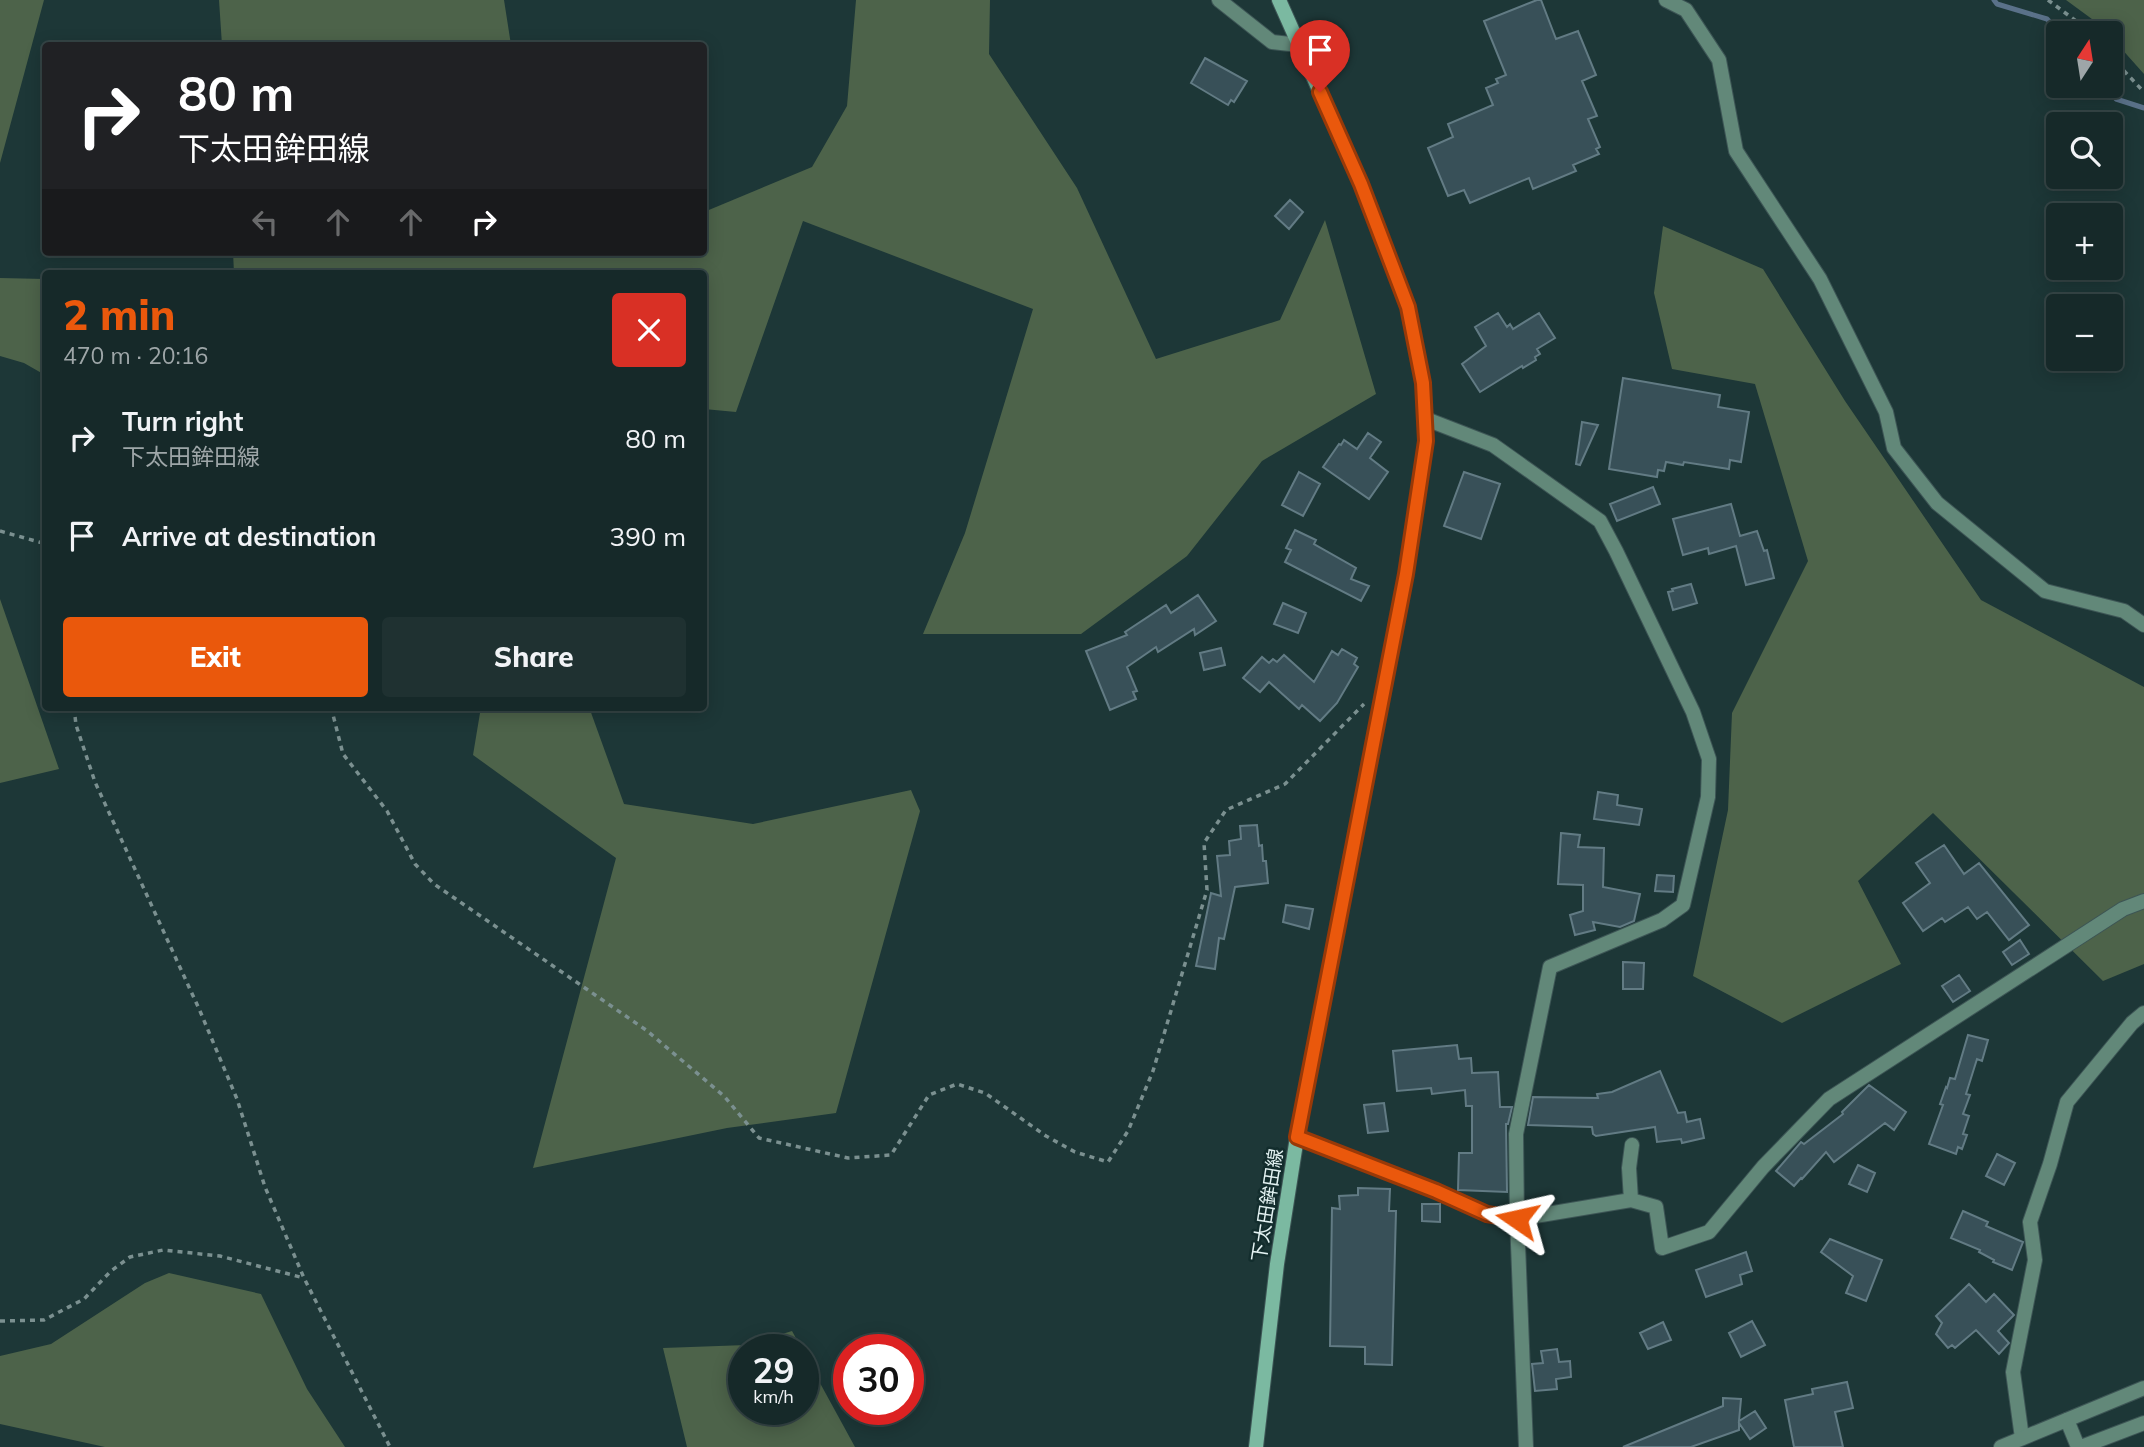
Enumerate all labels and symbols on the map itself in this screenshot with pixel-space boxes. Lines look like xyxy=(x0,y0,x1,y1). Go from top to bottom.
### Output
pin xyxy=(1290,20,1350,92)
north arrow xyxy=(2046,21,2123,98)
street label: 下太田鉾田線 xyxy=(1246,1147,1288,1263)
position arrow xyxy=(1480,1182,1554,1256)
speed limit sign: 30 xyxy=(833,1334,924,1425)

